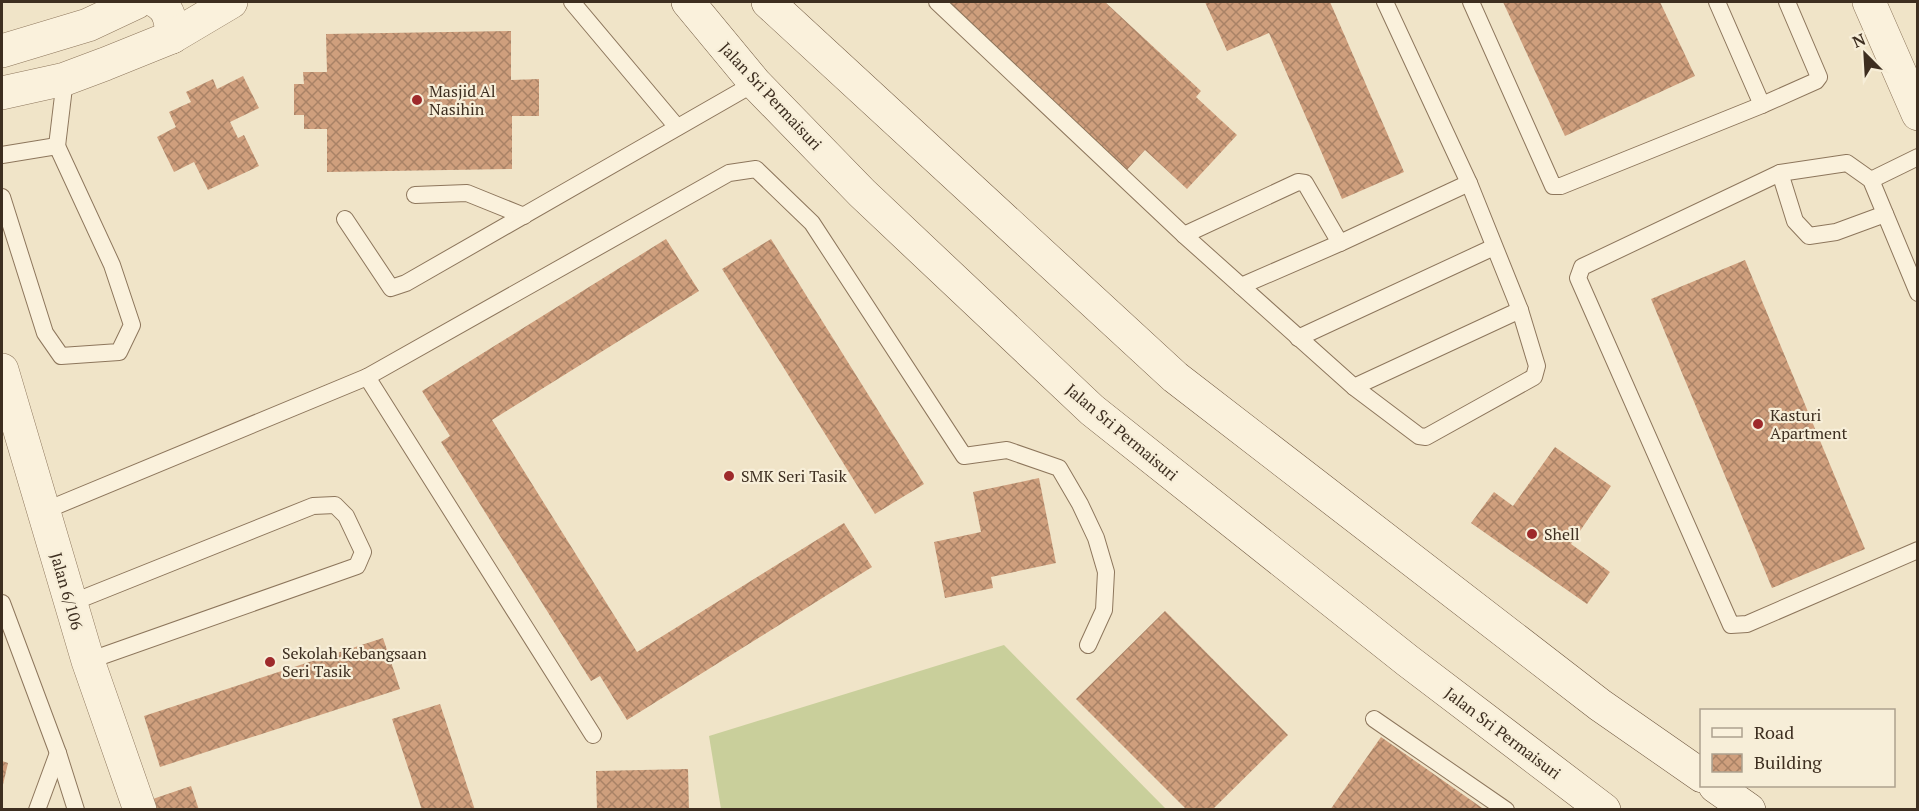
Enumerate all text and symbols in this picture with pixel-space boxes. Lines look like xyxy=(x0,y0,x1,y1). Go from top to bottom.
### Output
north arrow xyxy=(1835,24,1895,84)
text: N xyxy=(1849,28,1869,53)
street label: Jalan Sri Permaisuri xyxy=(715,37,827,155)
place label: Masjid Al Nasihin xyxy=(429,80,496,120)
marker: Masjid Al Nasihin xyxy=(410,93,424,107)
street label: Jalan Sri Permaisuri xyxy=(1061,378,1183,486)
place label: Kasturi Apartment xyxy=(1770,404,1848,444)
marker: Kasturi Apartment xyxy=(1751,417,1765,431)
place label: SMK Seri Tasik xyxy=(741,465,847,487)
marker: SMK Seri Tasik xyxy=(722,469,736,483)
place label: Shell xyxy=(1544,523,1580,545)
marker: Shell xyxy=(1525,527,1539,541)
street label: Jalan 6/106 xyxy=(45,550,89,633)
place label: Sekolah Kebangsaan Seri Tasik xyxy=(282,642,427,682)
marker: Sekolah Kebangsaan Seri Tasik xyxy=(263,655,277,669)
street label: Jalan Sri Permaisuri xyxy=(1440,682,1566,784)
legend xyxy=(1700,709,1895,787)
text: Road xyxy=(1754,720,1794,744)
text: Building xyxy=(1754,750,1822,774)

